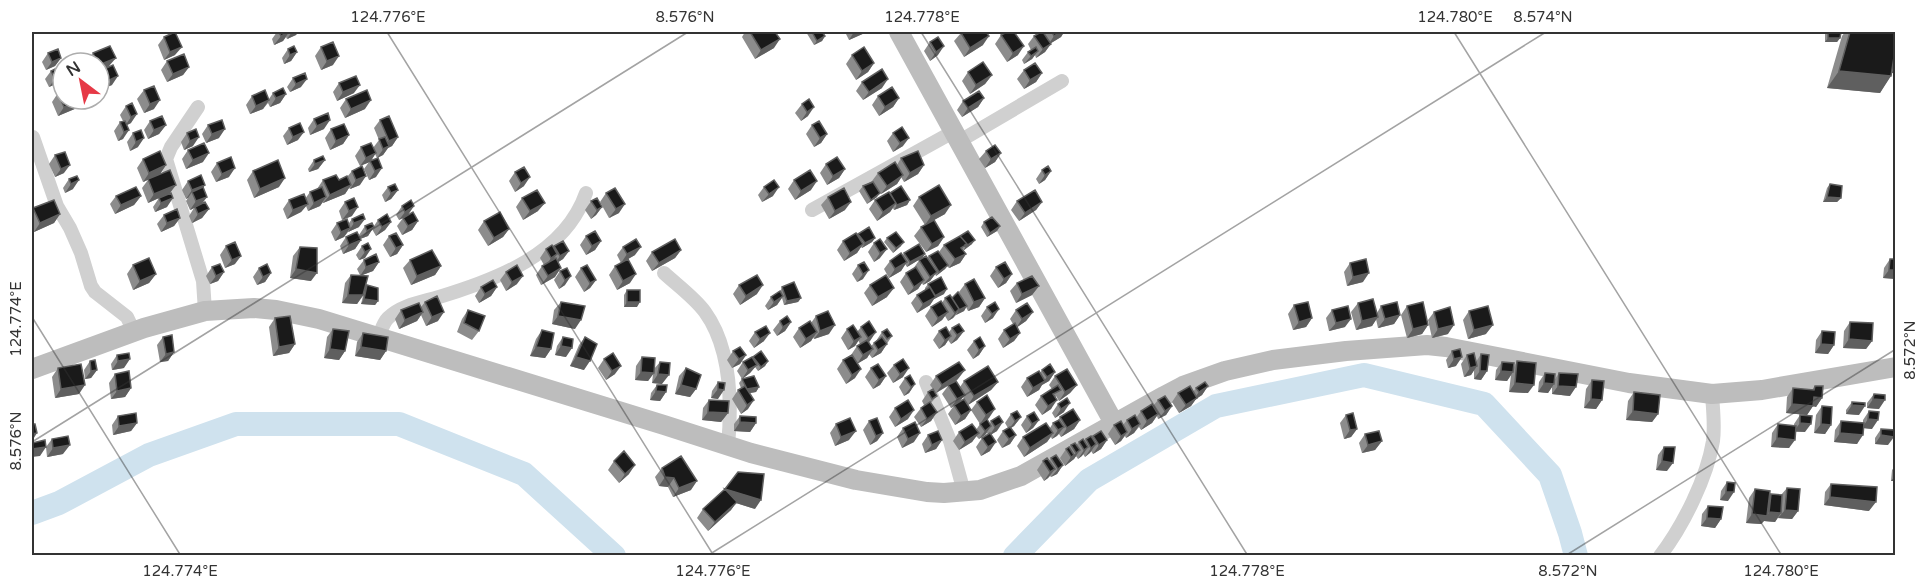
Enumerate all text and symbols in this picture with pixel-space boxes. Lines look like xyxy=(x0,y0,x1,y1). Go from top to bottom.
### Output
text: 124.776°E xyxy=(350,8,426,26)
text: 8.576°N xyxy=(655,8,715,26)
text: 124.778°E xyxy=(884,8,960,26)
text: 124.780°E xyxy=(1417,8,1493,26)
text: 8.574°N xyxy=(1513,8,1573,26)
north arrow xyxy=(51,51,111,111)
text: N xyxy=(63,57,84,81)
text: 124.774°E xyxy=(7,281,25,357)
text: 8.572°N xyxy=(1901,320,1919,380)
text: 8.576°N xyxy=(7,411,25,471)
text: 124.774°E xyxy=(142,562,218,580)
text: 124.776°E xyxy=(675,562,751,580)
text: 124.778°E xyxy=(1209,562,1285,580)
text: 8.572°N xyxy=(1538,562,1598,580)
text: 124.780°E xyxy=(1743,562,1819,580)

